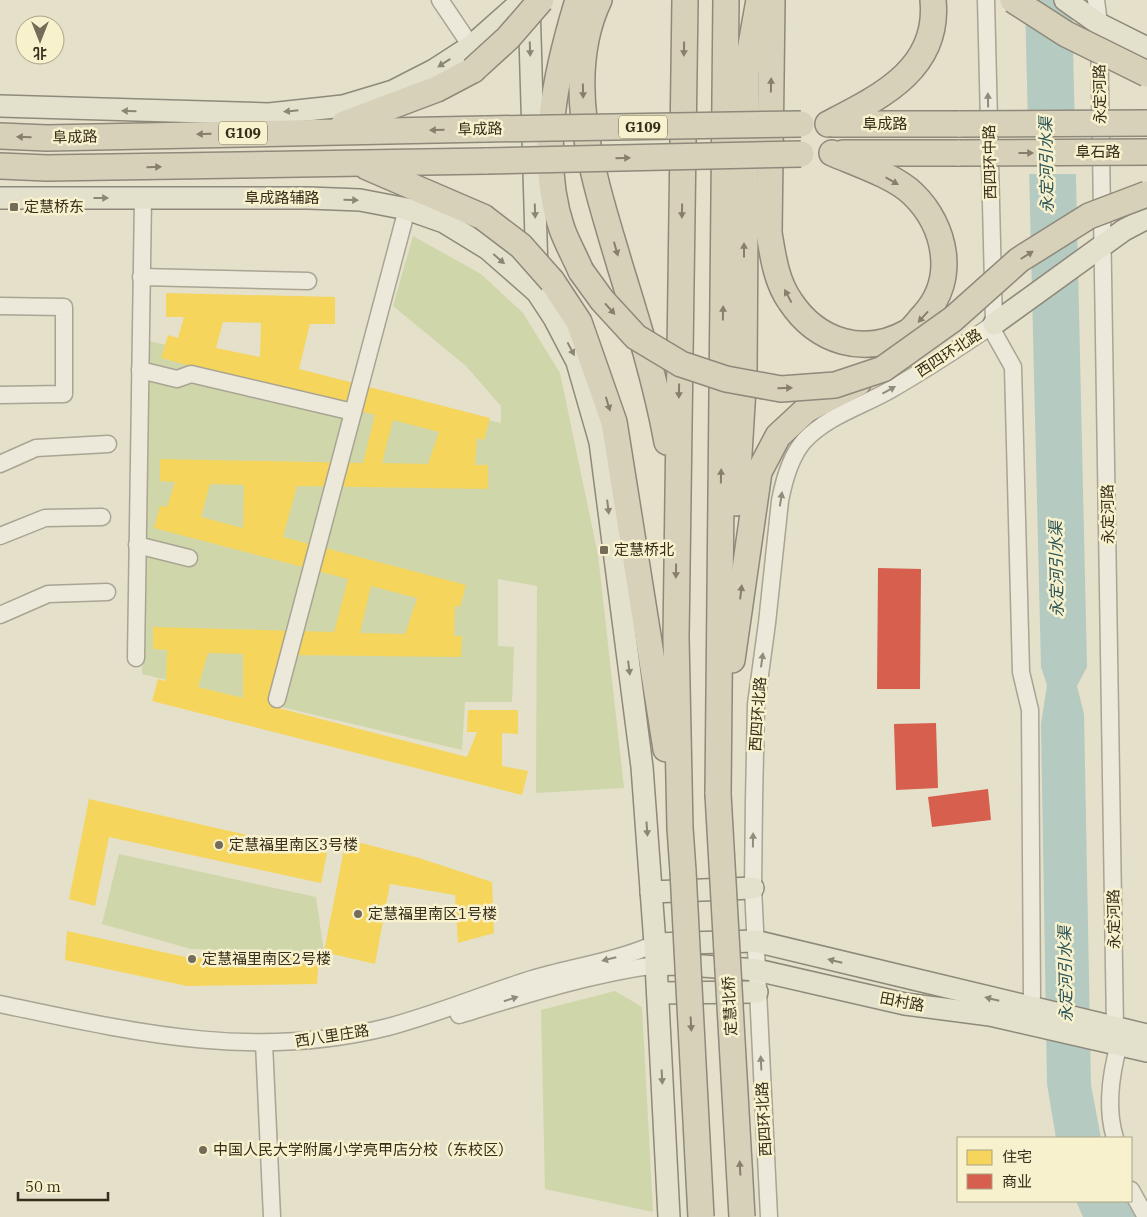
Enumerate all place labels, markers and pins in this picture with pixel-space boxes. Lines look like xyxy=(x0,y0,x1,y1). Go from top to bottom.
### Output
place label: 定慧桥东 xyxy=(24,197,84,216)
marker: 定慧桥东 xyxy=(8,201,20,213)
place label: 定慧桥北 xyxy=(614,540,674,559)
marker: 定慧桥北 xyxy=(598,544,610,556)
place label: 定慧福里南区3号楼 xyxy=(229,835,358,854)
marker: 定慧福里南区3号楼 xyxy=(213,839,225,851)
place label: 定慧福里南区1号楼 xyxy=(368,904,497,923)
marker: 定慧福里南区1号楼 xyxy=(352,908,364,920)
place label: 定慧福里南区2号楼 xyxy=(202,949,331,968)
marker: 定慧福里南区2号楼 xyxy=(186,953,198,965)
place label: 中国人民大学附属小学亮甲店分校（东校区） xyxy=(213,1140,513,1159)
marker: 中国人民大学附属小学亮甲店分校（东校区） xyxy=(197,1144,209,1156)

